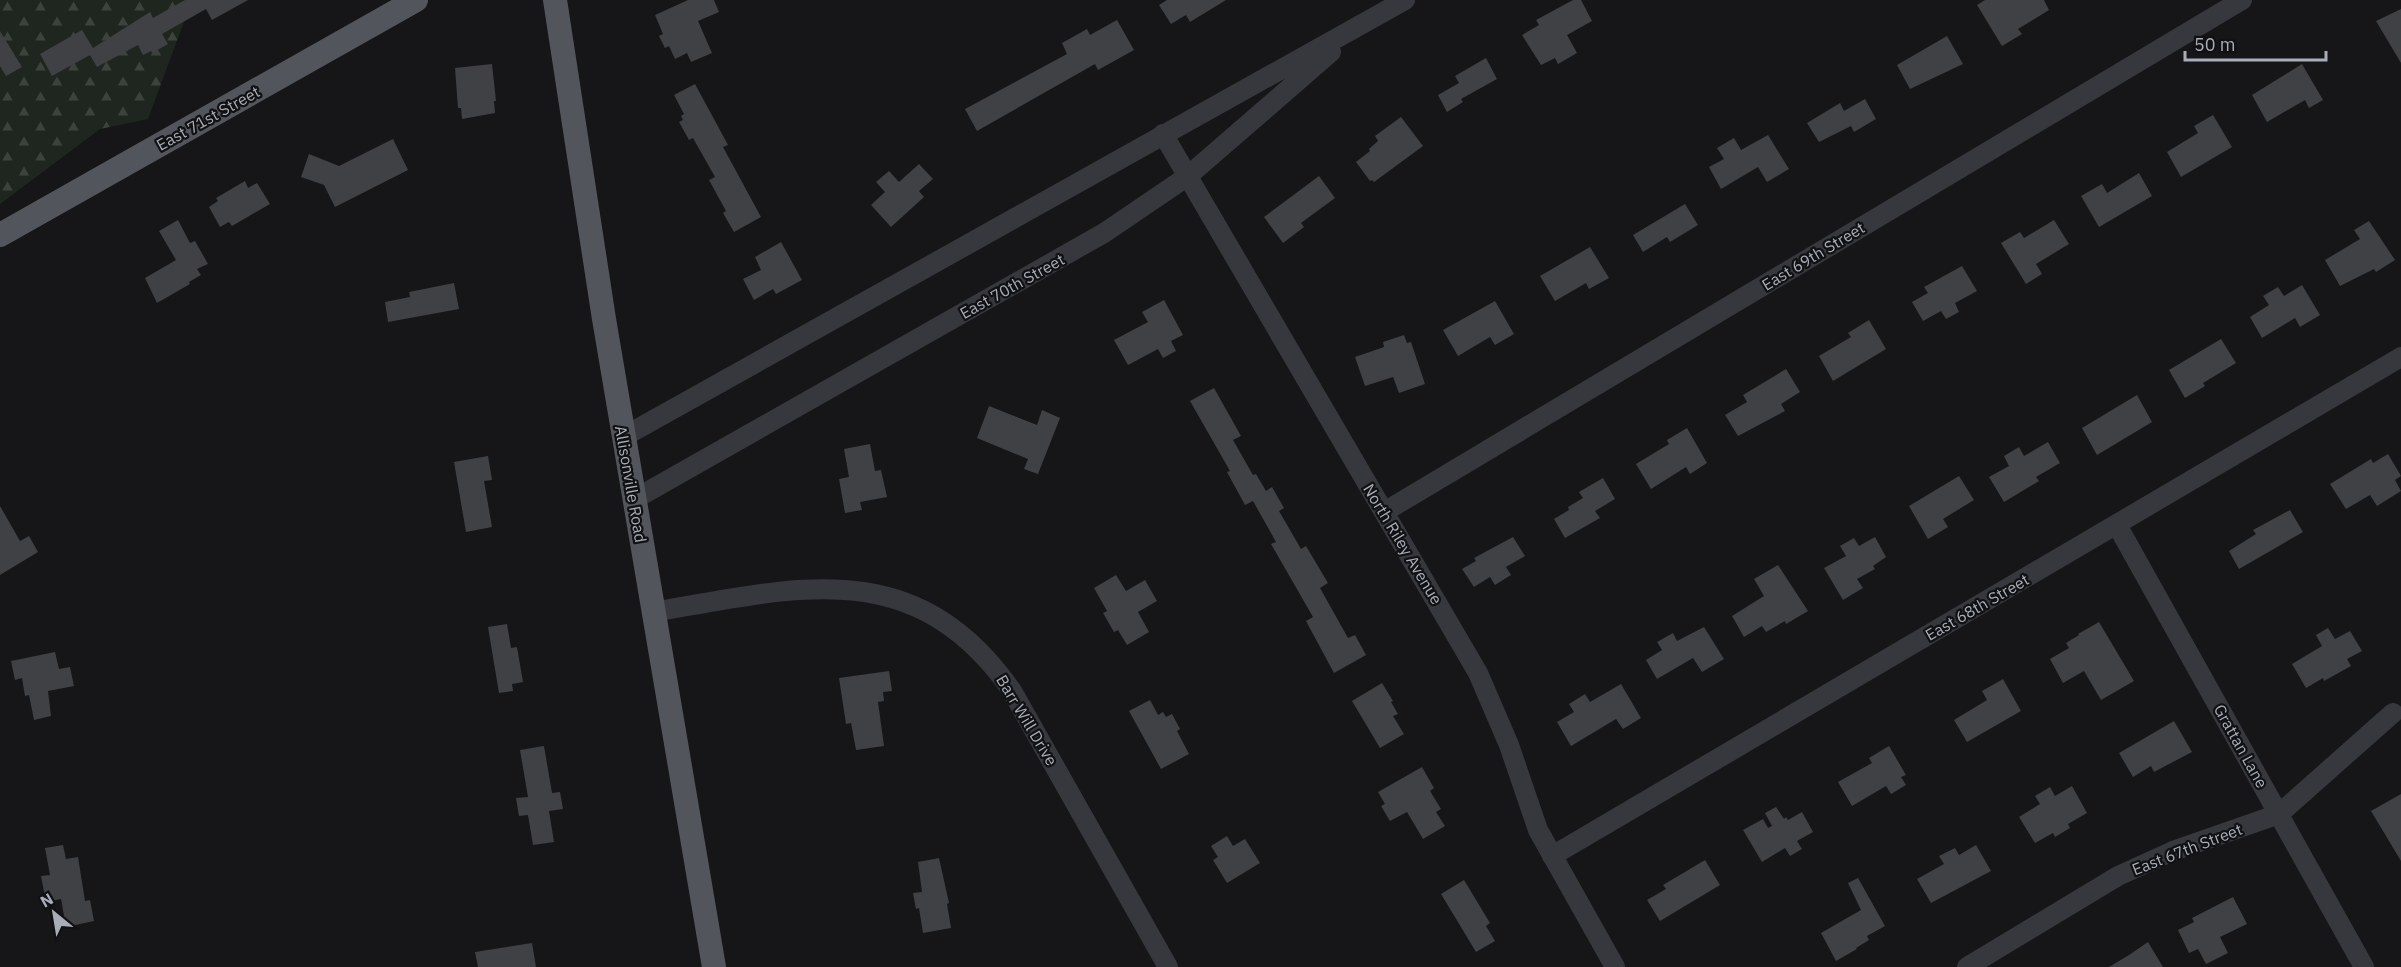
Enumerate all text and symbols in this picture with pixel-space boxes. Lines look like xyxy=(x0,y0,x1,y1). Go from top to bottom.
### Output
scale bar xyxy=(2185,24,2326,62)
text: 50 m xyxy=(2194,33,2236,56)
street label: East 71st Street xyxy=(153,81,263,155)
street label: East 69th Street xyxy=(1758,217,1868,295)
street label: East 70th Street xyxy=(956,249,1068,323)
street label: Allisonville Road xyxy=(611,424,651,544)
street label: North Riley Avenue xyxy=(1359,480,1447,608)
street label: East 68th Street xyxy=(1922,569,2032,645)
street label: Barr Will Drive xyxy=(992,671,1062,769)
street label: Grattan Lane xyxy=(2210,701,2272,791)
street label: East 67th Street xyxy=(2129,819,2245,879)
north arrow xyxy=(24,883,84,943)
text: N xyxy=(36,888,57,912)

